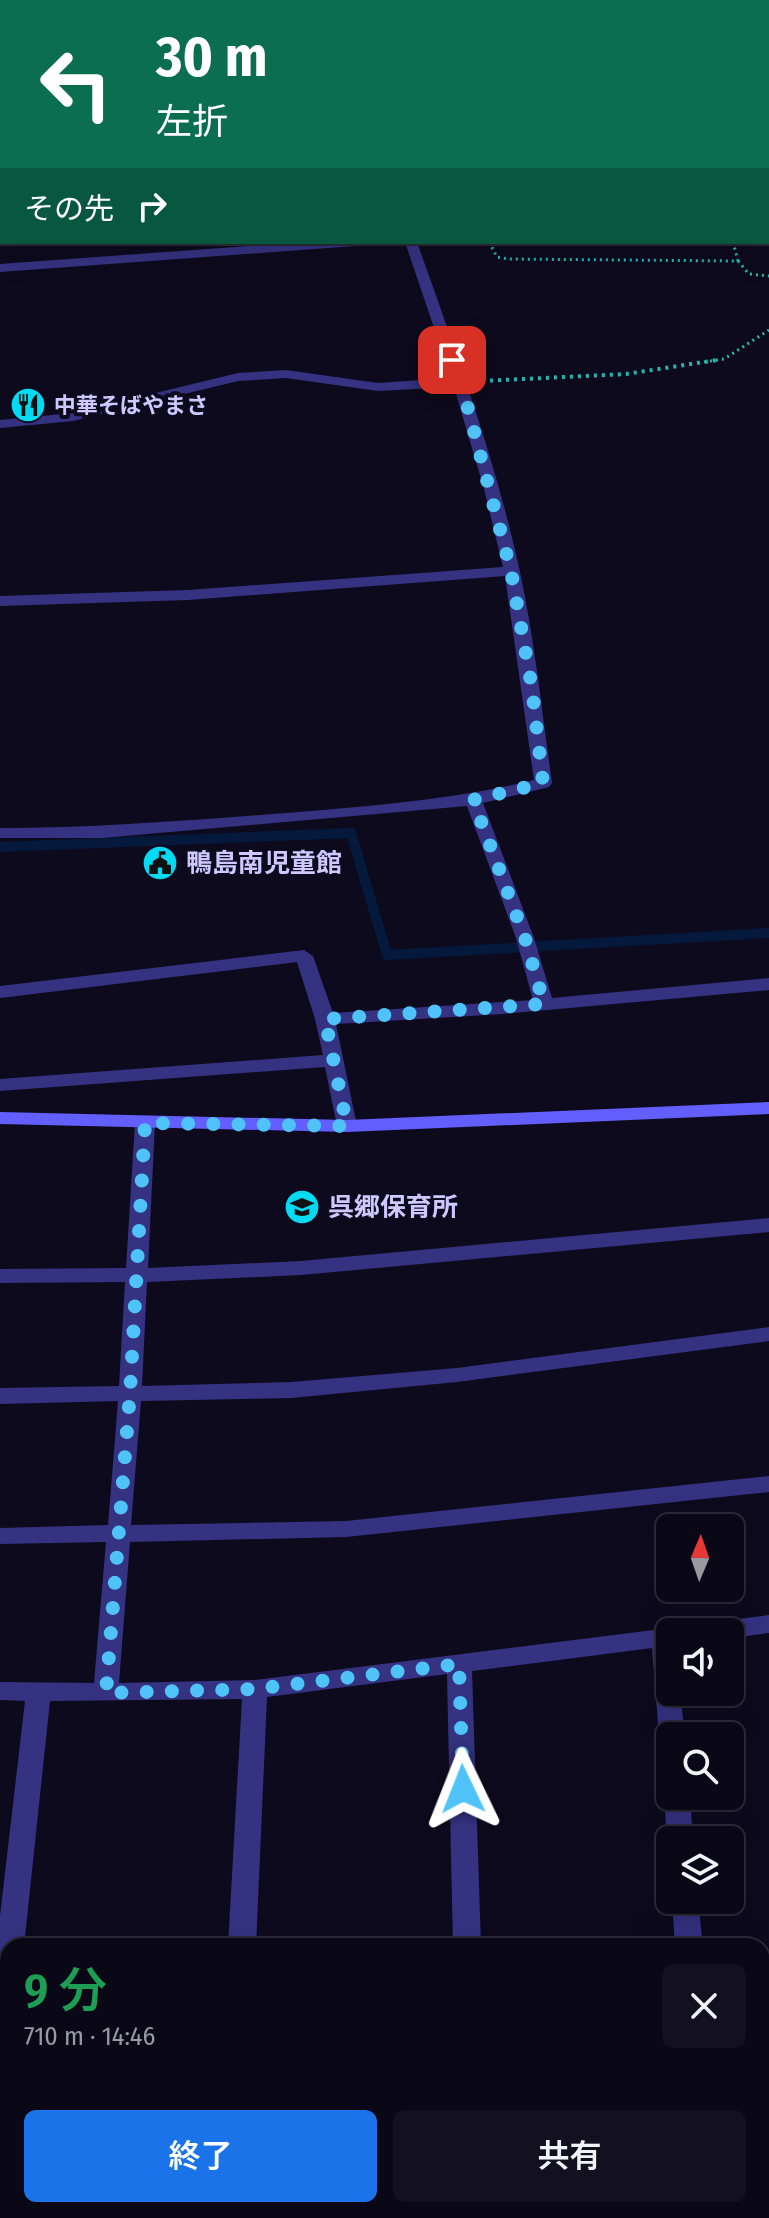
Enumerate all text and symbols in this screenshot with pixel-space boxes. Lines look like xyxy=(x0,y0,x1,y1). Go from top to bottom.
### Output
text: 30 m xyxy=(156,24,267,91)
icon: left xyxy=(24,32,128,136)
text: 左折 xyxy=(156,100,228,144)
icon: right xyxy=(130,184,174,228)
text: その先 xyxy=(24,191,114,227)
pin xyxy=(418,326,486,394)
icon: arrive xyxy=(430,338,474,382)
restaurant icon: 中華そばやまさ xyxy=(9,386,47,424)
place label: 中華そばやまさ xyxy=(54,392,208,419)
public building icon: 鴨島南児童館 xyxy=(141,844,179,882)
place label: 鴨島南児童館 xyxy=(186,848,342,879)
school or university icon: 呉郷保育所 xyxy=(283,1188,321,1226)
place label: 呉郷保育所 xyxy=(328,1192,458,1223)
north arrow xyxy=(656,1514,744,1602)
map controls xyxy=(656,1514,744,1914)
button: sound xyxy=(656,1618,744,1706)
button: search xyxy=(656,1722,744,1810)
position arrow xyxy=(421,1747,505,1831)
button: layers xyxy=(656,1826,744,1914)
text: 9 分 xyxy=(24,1962,107,2020)
button: close xyxy=(662,1964,746,2048)
text: 710 m · 14:46 xyxy=(24,2021,155,2052)
button: 終了 xyxy=(24,2110,377,2202)
button: 共有 xyxy=(393,2110,746,2202)

